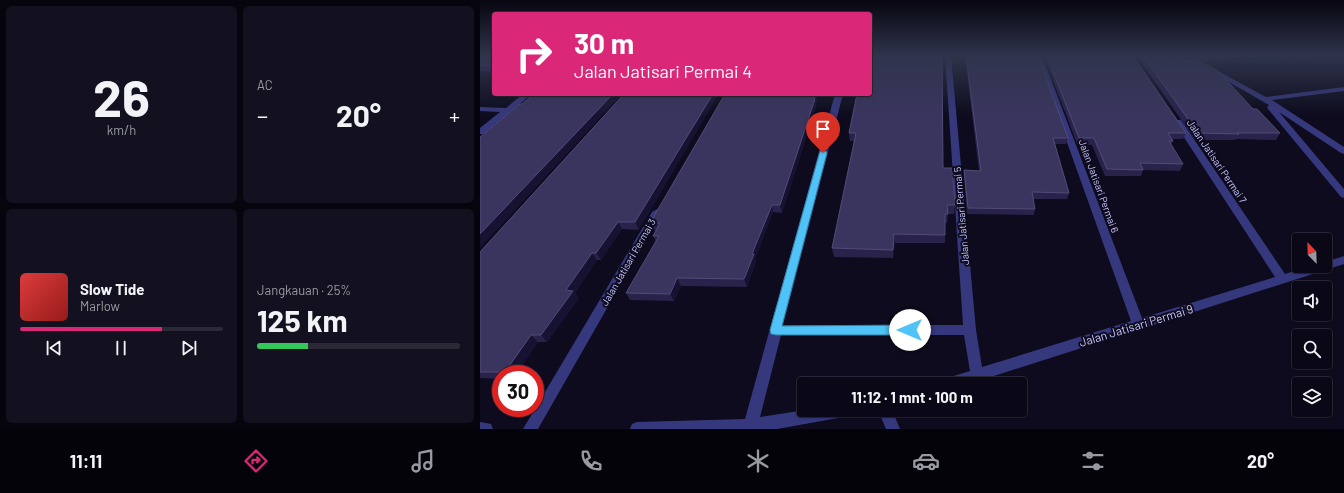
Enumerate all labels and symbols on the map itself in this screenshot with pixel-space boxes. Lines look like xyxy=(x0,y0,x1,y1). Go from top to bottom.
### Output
pin xyxy=(806,112,840,153)
street label: Jalan Jatisari Permai 7 xyxy=(1185,117,1250,205)
street label: Jalan Jatisari Permai 6 xyxy=(1076,138,1122,234)
street label: Jalan Jatisari Permai 5 xyxy=(951,166,971,266)
street label: Jalan Jatisari Permai 3 xyxy=(598,216,658,308)
north arrow xyxy=(1292,233,1332,273)
street label: Jalan Jatisari Permai 9 xyxy=(1077,301,1195,349)
position arrow xyxy=(889,309,931,351)
speed limit sign: 30 xyxy=(492,365,544,417)

